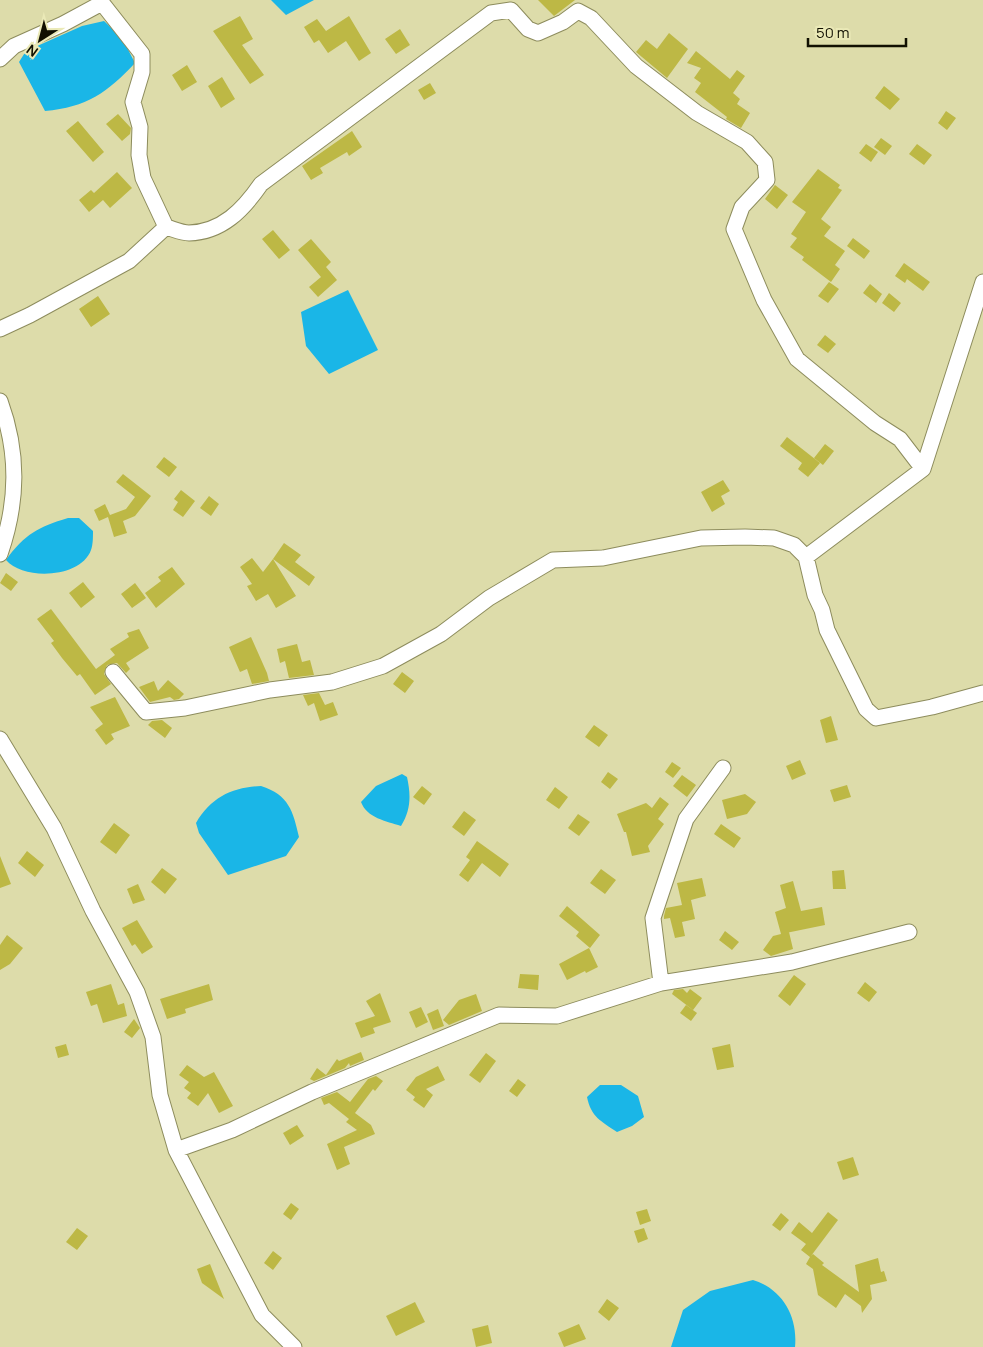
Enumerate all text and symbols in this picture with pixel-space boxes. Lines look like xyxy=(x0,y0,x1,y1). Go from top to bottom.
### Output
north arrow xyxy=(15,15,65,65)
scale bar xyxy=(808,15,906,47)
text: 50 m xyxy=(816,22,850,43)
text: N xyxy=(22,40,42,62)

